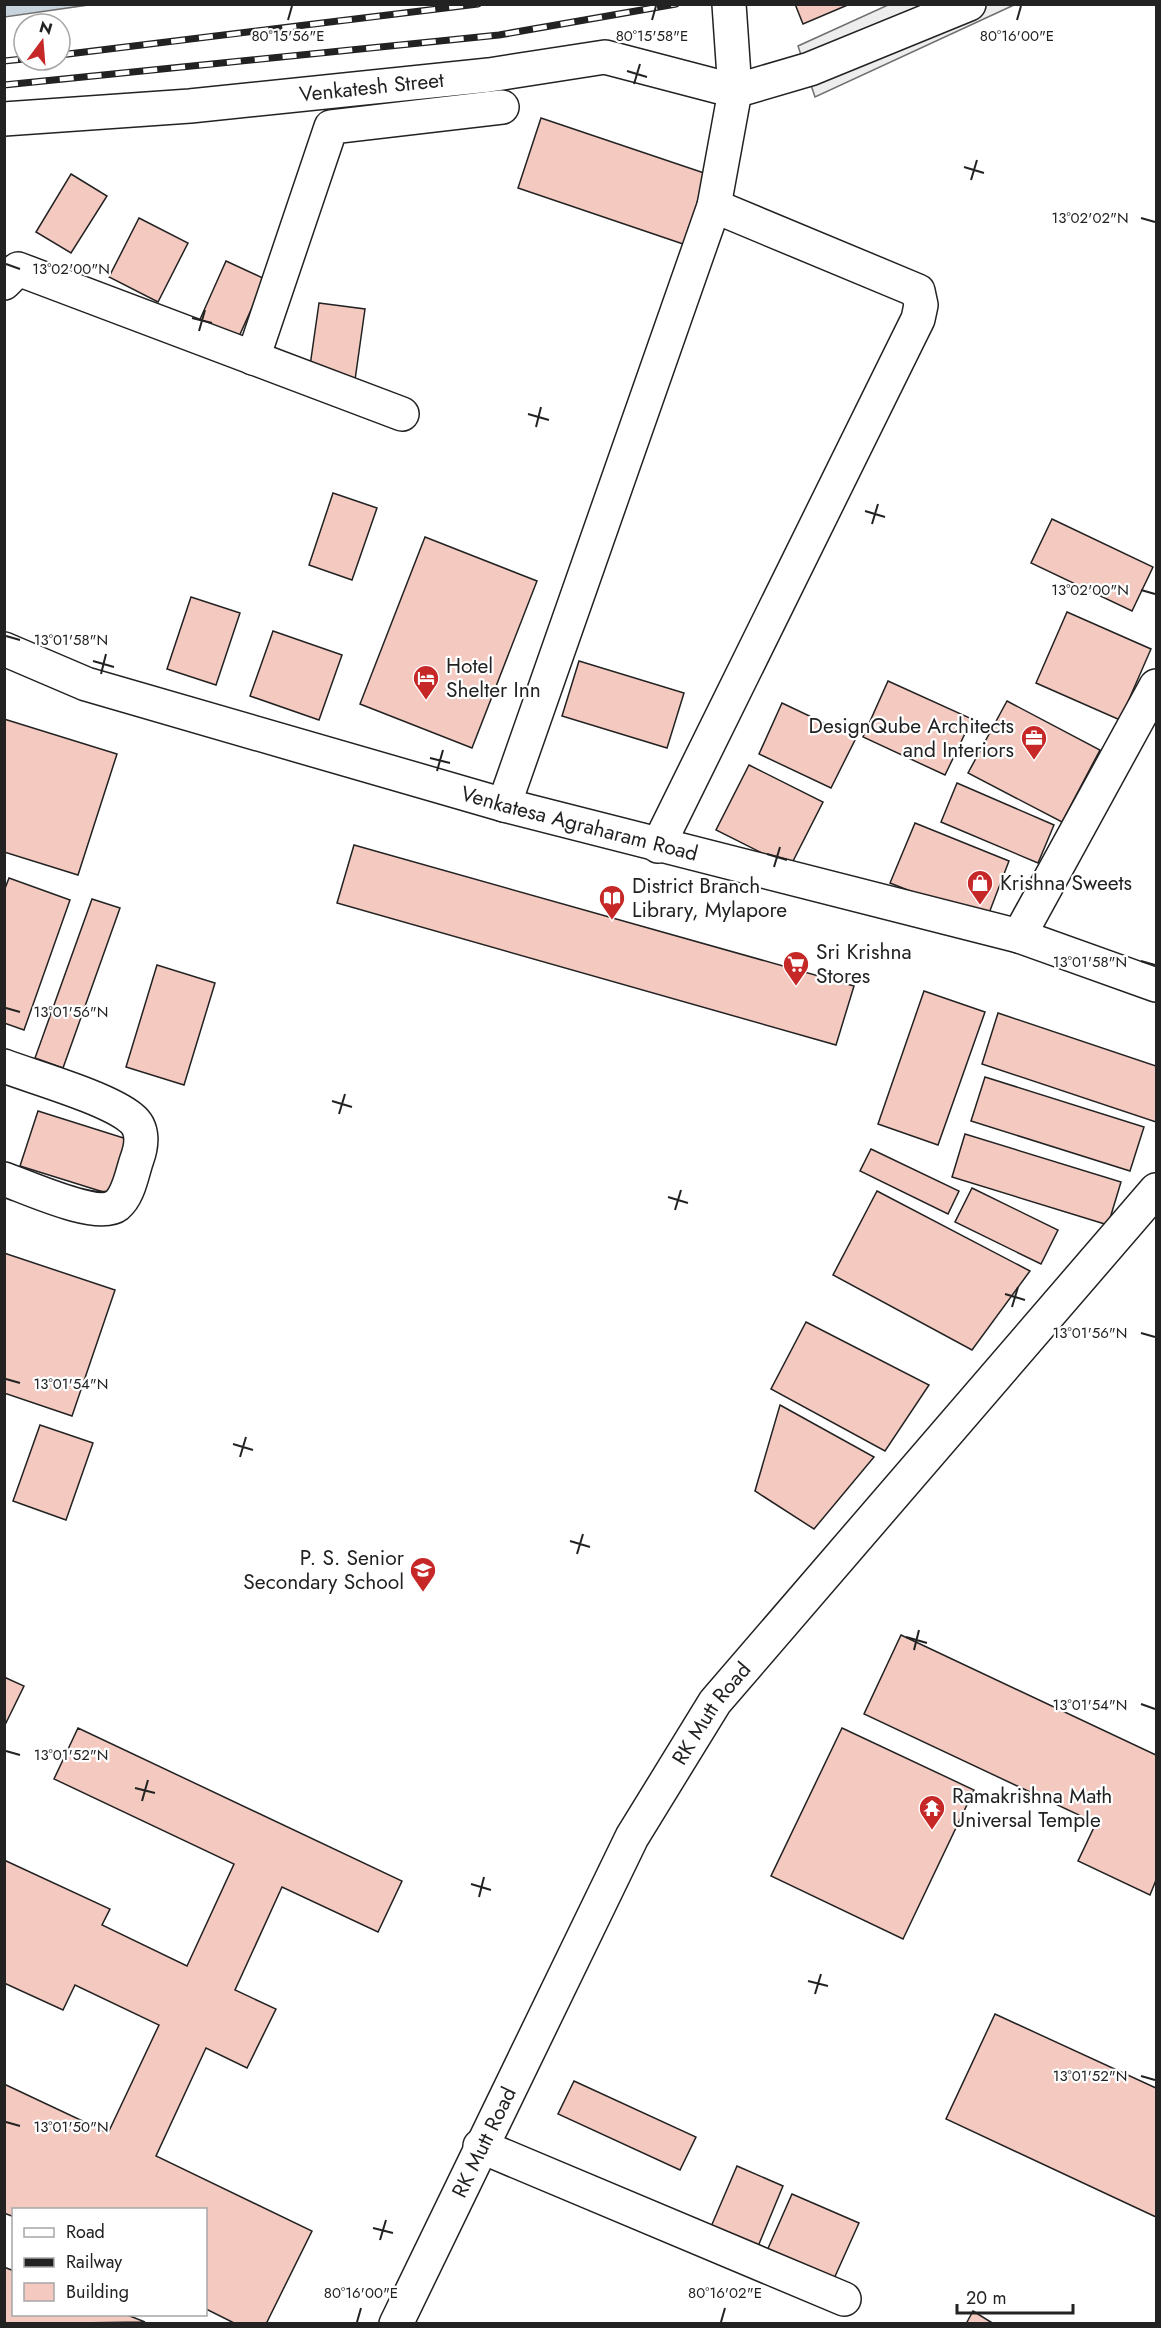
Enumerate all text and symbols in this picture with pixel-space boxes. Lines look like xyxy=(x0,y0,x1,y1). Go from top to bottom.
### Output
north arrow xyxy=(12,12,72,72)
text: N xyxy=(37,15,55,41)
text: 80°15'56"E xyxy=(251,25,325,47)
text: 80°15'58"E xyxy=(616,25,688,47)
text: 80°16'00"E xyxy=(980,25,1054,47)
street label: Venkatesh Street xyxy=(298,65,445,110)
text: 13°02'02"N xyxy=(1051,207,1129,229)
text: 13°02'00"N xyxy=(32,258,110,280)
text: 13°02'00"N xyxy=(1051,579,1129,601)
text: 13°01'58"N xyxy=(34,629,108,651)
place label: Hotel Shelter Inn xyxy=(446,651,541,705)
hotel icon: Hotel Shelter Inn xyxy=(411,663,441,701)
place label: DesignQube Architects and Interiors xyxy=(809,711,1014,765)
office icon: DesignQube Architects and Interiors xyxy=(1019,723,1049,761)
street label: Venkatesa Agraharam Road xyxy=(457,778,701,869)
shop icon: Krishna Sweets xyxy=(965,868,995,906)
place label: Krishna Sweets xyxy=(1000,868,1132,898)
place label: District Branch Library, Mylapore xyxy=(632,871,787,925)
library icon: District Branch Library, Mylapore xyxy=(597,883,627,921)
place label: Sri Krishna Stores xyxy=(816,937,912,991)
supermarket icon: Sri Krishna Stores xyxy=(781,949,811,987)
text: 13°01'58"N xyxy=(1053,951,1127,973)
text: 13°01'56"N xyxy=(34,1001,108,1023)
text: 13°01'56"N xyxy=(1053,1322,1127,1344)
text: 13°01'54"N xyxy=(34,1373,108,1395)
place label: P. S. Senior Secondary School xyxy=(243,1543,405,1597)
school or university icon: P. S. Senior Secondary School xyxy=(408,1555,438,1593)
street label: RK Mutt Road xyxy=(665,1656,758,1771)
text: 13°01'54"N xyxy=(1053,1694,1127,1716)
text: 13°01'52"N xyxy=(34,1744,108,1766)
place label: Ramakrishna Math Universal Temple xyxy=(952,1781,1112,1835)
temple icon: Ramakrishna Math Universal Temple xyxy=(917,1793,947,1831)
text: 13°01'52"N xyxy=(1053,2065,1127,2087)
street label: RK Mutt Road xyxy=(444,2082,524,2203)
text: 13°01'50"N xyxy=(33,2116,109,2138)
legend xyxy=(12,2208,207,2316)
text: Road xyxy=(66,2219,105,2245)
text: Railway xyxy=(66,2249,122,2275)
scale bar xyxy=(957,2277,1072,2315)
text: Building xyxy=(66,2279,129,2305)
text: 80°16'00"E xyxy=(324,2282,398,2304)
text: 80°16'02"E xyxy=(688,2282,762,2304)
text: 20 m xyxy=(966,2285,1006,2311)

